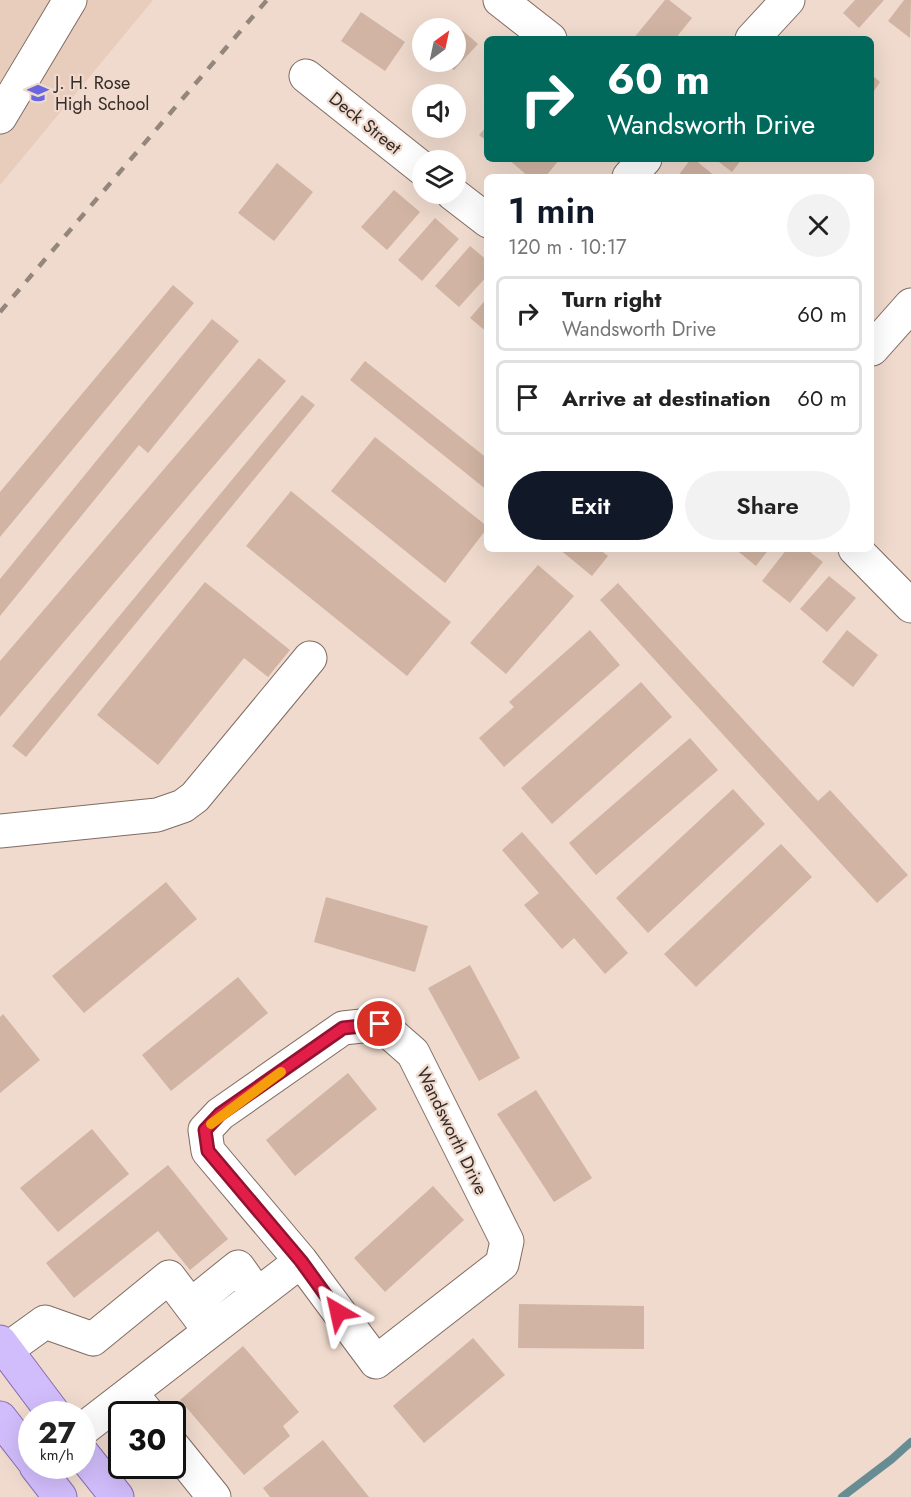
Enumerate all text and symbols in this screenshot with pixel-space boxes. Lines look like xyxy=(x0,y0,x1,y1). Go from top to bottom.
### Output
north arrow xyxy=(412,18,466,72)
map controls xyxy=(412,18,466,204)
text: 60 m xyxy=(607,49,710,110)
icon: right xyxy=(508,60,586,138)
place label: J. H. Rose High School xyxy=(53,70,149,117)
school or university icon: J. H. Rose High School xyxy=(26,81,50,105)
button: sound xyxy=(412,84,466,138)
street label: Deck Street xyxy=(323,86,407,161)
text: Wandsworth Drive xyxy=(607,105,815,144)
button: layers xyxy=(412,150,466,204)
text: 1 min xyxy=(508,184,595,236)
button: close xyxy=(787,194,850,257)
text: 120 m · 10:17 xyxy=(508,233,626,262)
text: Turn right xyxy=(562,283,662,315)
icon: right xyxy=(511,297,544,330)
text: 60 m xyxy=(797,298,847,330)
text: Wandsworth Drive xyxy=(562,315,716,344)
icon: arrive xyxy=(511,381,544,414)
text: Arrive at destination xyxy=(562,382,771,414)
text: 60 m xyxy=(797,382,847,414)
button: Exit xyxy=(508,471,673,540)
button: Share xyxy=(685,471,850,540)
pin xyxy=(354,998,405,1049)
icon: arrive xyxy=(363,1007,396,1040)
street label: Wandsworth Drive xyxy=(410,1063,494,1199)
position arrow xyxy=(306,1280,370,1344)
speed limit sign: 30 xyxy=(108,1401,186,1479)
text: 27 xyxy=(38,1411,76,1454)
text: km/h xyxy=(40,1444,74,1466)

